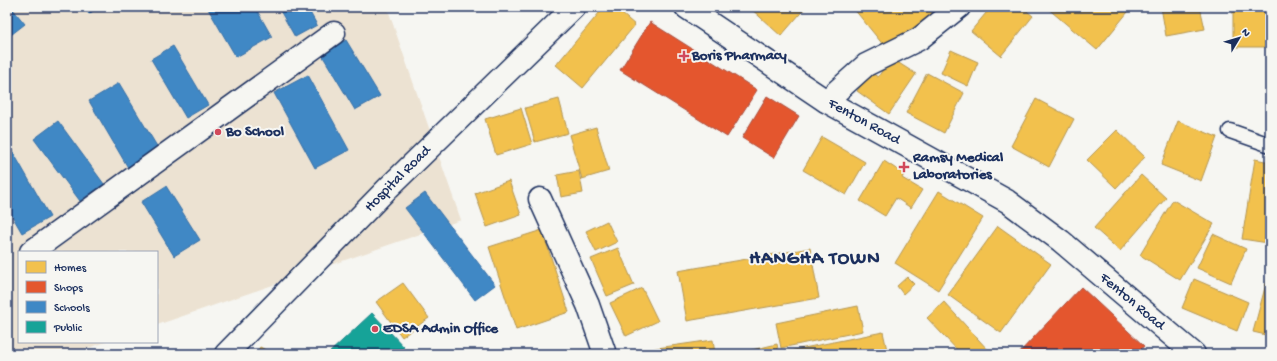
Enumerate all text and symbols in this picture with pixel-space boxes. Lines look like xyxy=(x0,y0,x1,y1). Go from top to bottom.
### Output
north arrow xyxy=(1219,18,1259,58)
text: N xyxy=(1238,27,1252,40)
place label: Boris Pharmacy xyxy=(691,47,787,65)
marker: Boris Pharmacy xyxy=(679,51,689,61)
street label: Fenton Road xyxy=(824,94,904,150)
place label: Bo School xyxy=(225,123,285,141)
marker: Bo School xyxy=(213,127,223,137)
street label: Hospital Road xyxy=(361,141,436,216)
place label: Ramsy Medical Laboratories xyxy=(912,149,1004,184)
marker: Ramsy Medical Laboratories xyxy=(898,161,910,173)
district label: HANGHA TOWN xyxy=(749,248,881,271)
legend xyxy=(18,251,158,343)
text: Homes xyxy=(54,262,87,276)
street label: Fenton Road xyxy=(1095,269,1169,335)
text: Shops xyxy=(54,282,83,296)
text: Schools xyxy=(54,302,90,316)
place label: EDSA Admin Office xyxy=(383,320,499,338)
text: Public xyxy=(53,322,83,336)
marker: EDSA Admin Office xyxy=(370,324,380,334)

